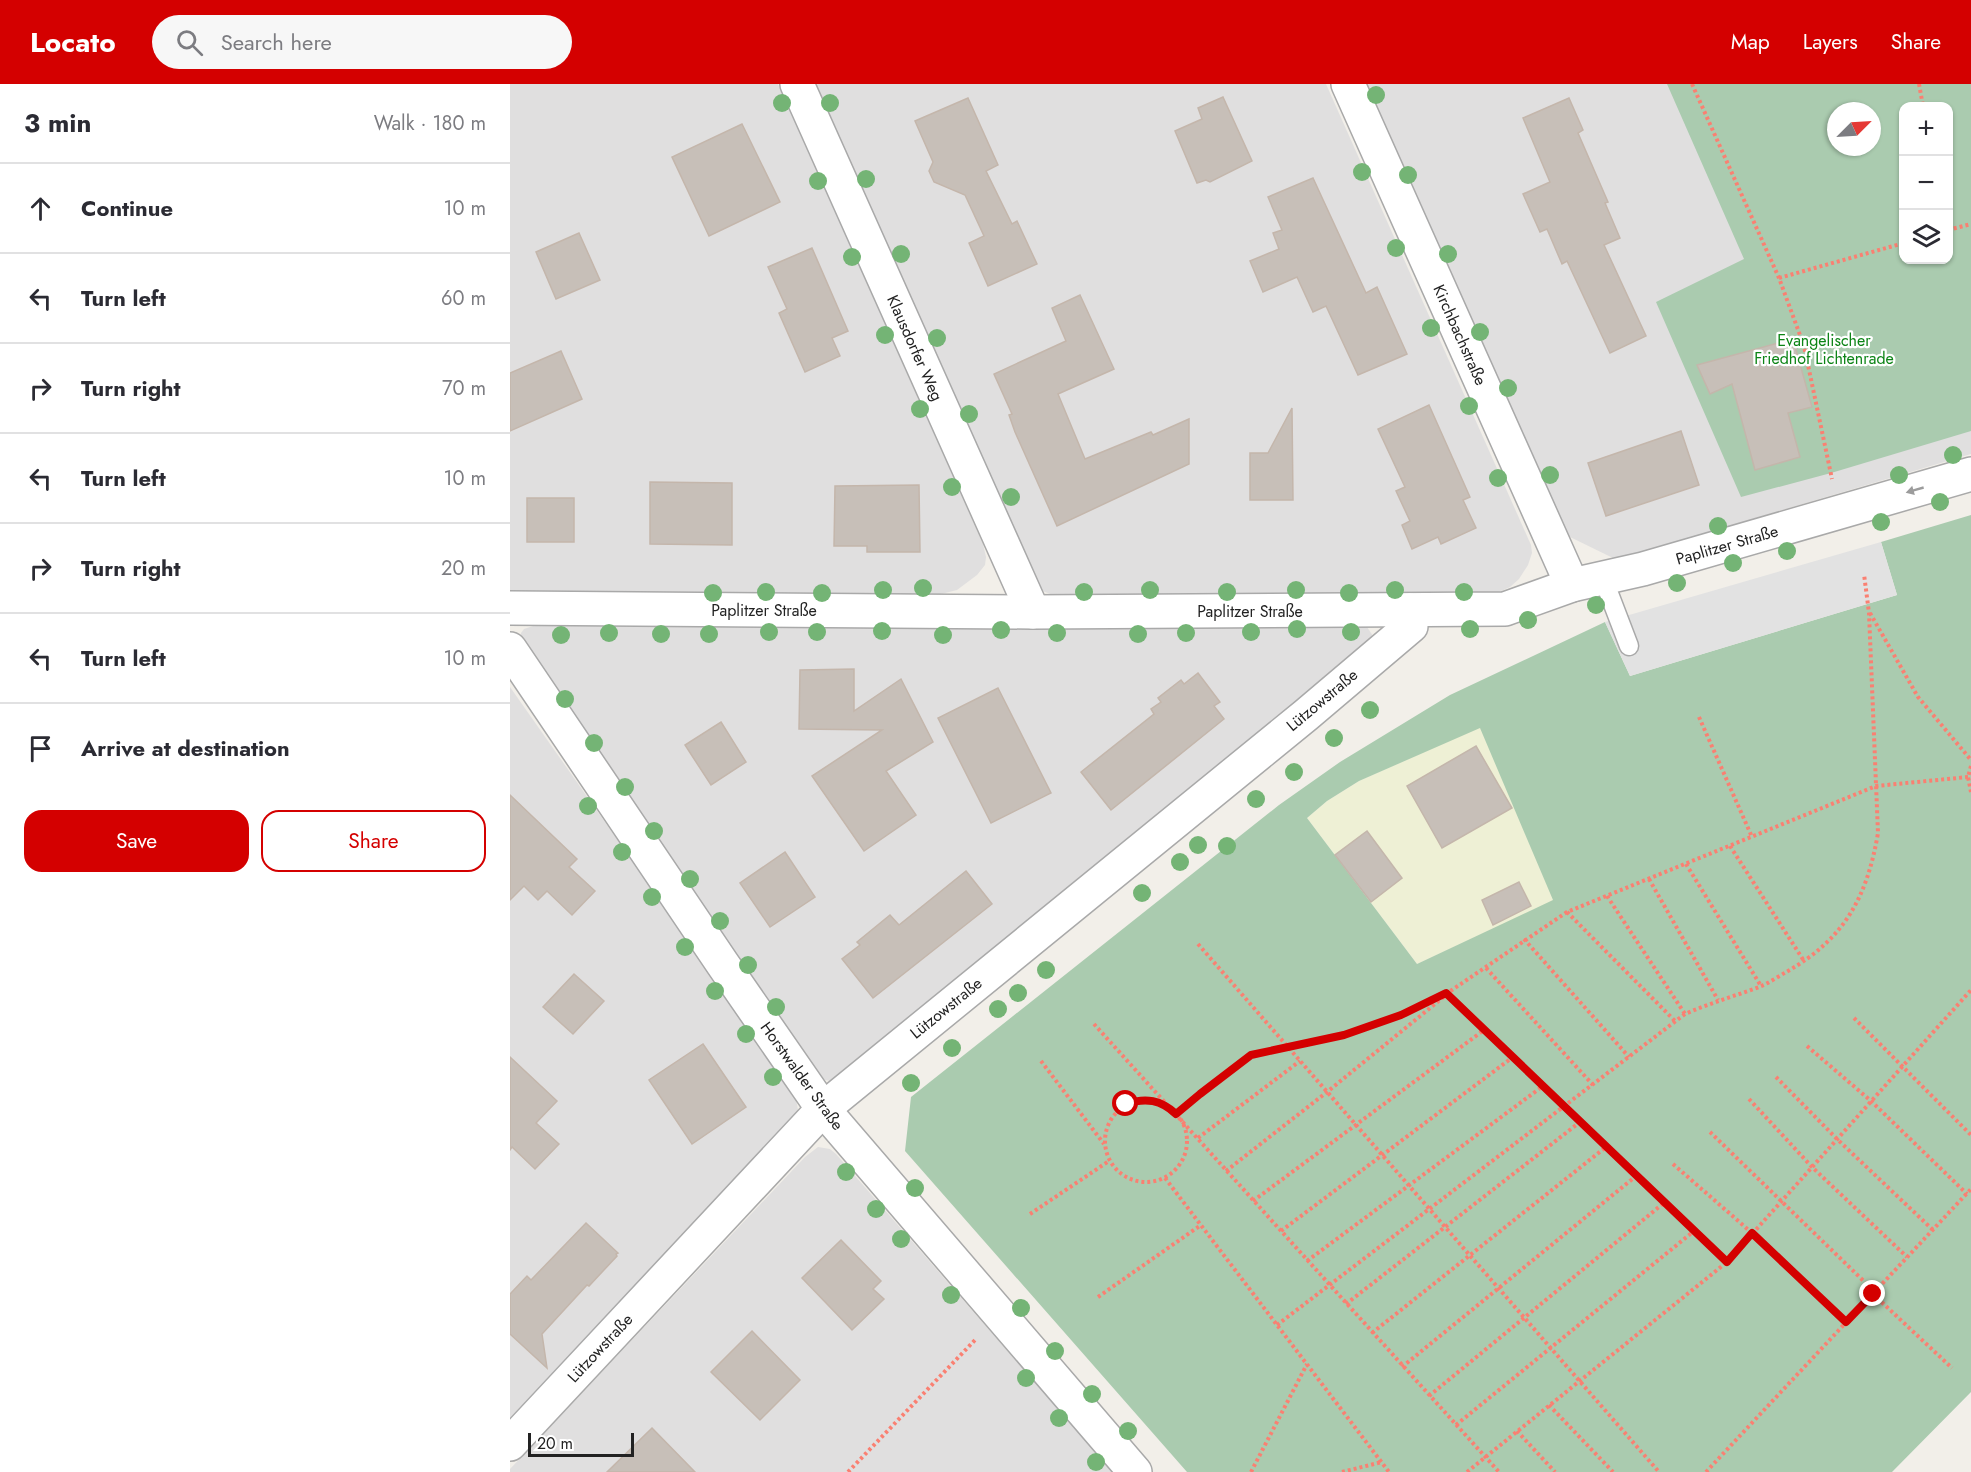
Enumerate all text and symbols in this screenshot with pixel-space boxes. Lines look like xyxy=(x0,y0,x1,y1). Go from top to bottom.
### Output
search box xyxy=(152,15,572,69)
text: Locato xyxy=(30,22,116,63)
icon: search xyxy=(173,26,206,59)
text: Search here xyxy=(221,26,332,58)
text: Map xyxy=(1731,27,1770,57)
text: Layers xyxy=(1803,27,1858,57)
text: Share xyxy=(1891,27,1941,57)
north arrow xyxy=(1827,102,1881,156)
map controls xyxy=(1899,102,1953,264)
button: + xyxy=(1899,102,1953,156)
text: 3 min xyxy=(24,104,91,142)
text: Walk · 180 m xyxy=(374,109,486,138)
button: − xyxy=(1899,156,1953,210)
icon: ahead xyxy=(24,192,57,225)
text: Continue xyxy=(81,192,173,224)
text: 10 m xyxy=(443,194,486,223)
button: layers xyxy=(1899,210,1953,264)
street label: Kirchbachstraße xyxy=(1428,281,1492,389)
icon: left xyxy=(24,282,57,315)
text: Turn left xyxy=(81,282,166,314)
text: 60 m xyxy=(441,284,486,313)
street label: Klausdorfer Weg xyxy=(881,291,949,405)
park label: Evangelischer Friedhof Lichtenrade xyxy=(1754,329,1894,370)
icon: right xyxy=(24,372,57,405)
text: Turn right xyxy=(81,372,181,404)
text: 70 m xyxy=(442,374,486,403)
icon: left xyxy=(24,462,57,495)
text: Turn left xyxy=(81,462,166,494)
text: 10 m xyxy=(443,464,486,493)
one-way arrow xyxy=(1906,486,1924,495)
street label: Paplitzer Straße xyxy=(1673,519,1781,571)
icon: right xyxy=(24,552,57,585)
text: Turn right xyxy=(81,552,181,584)
text: 20 m xyxy=(441,554,486,583)
street label: Paplitzer Straße xyxy=(711,599,817,622)
street label: Paplitzer Straße xyxy=(1197,600,1303,623)
icon: left xyxy=(24,642,57,675)
text: Turn left xyxy=(81,642,166,674)
text: 10 m xyxy=(443,644,486,673)
street label: Lützowstraße xyxy=(1281,663,1363,737)
icon: arrive xyxy=(24,732,57,765)
text: Arrive at destination xyxy=(81,732,290,764)
button: Save xyxy=(24,810,249,872)
button: Share xyxy=(261,810,486,872)
street label: Lützowstraße xyxy=(905,972,987,1044)
street label: Horstwalder Straße xyxy=(755,1017,849,1135)
route start xyxy=(1112,1090,1138,1116)
route end xyxy=(1859,1280,1885,1306)
street label: Lützowstraße xyxy=(562,1308,638,1388)
scale bar xyxy=(528,1430,634,1458)
text: 20 m xyxy=(537,1432,573,1455)

